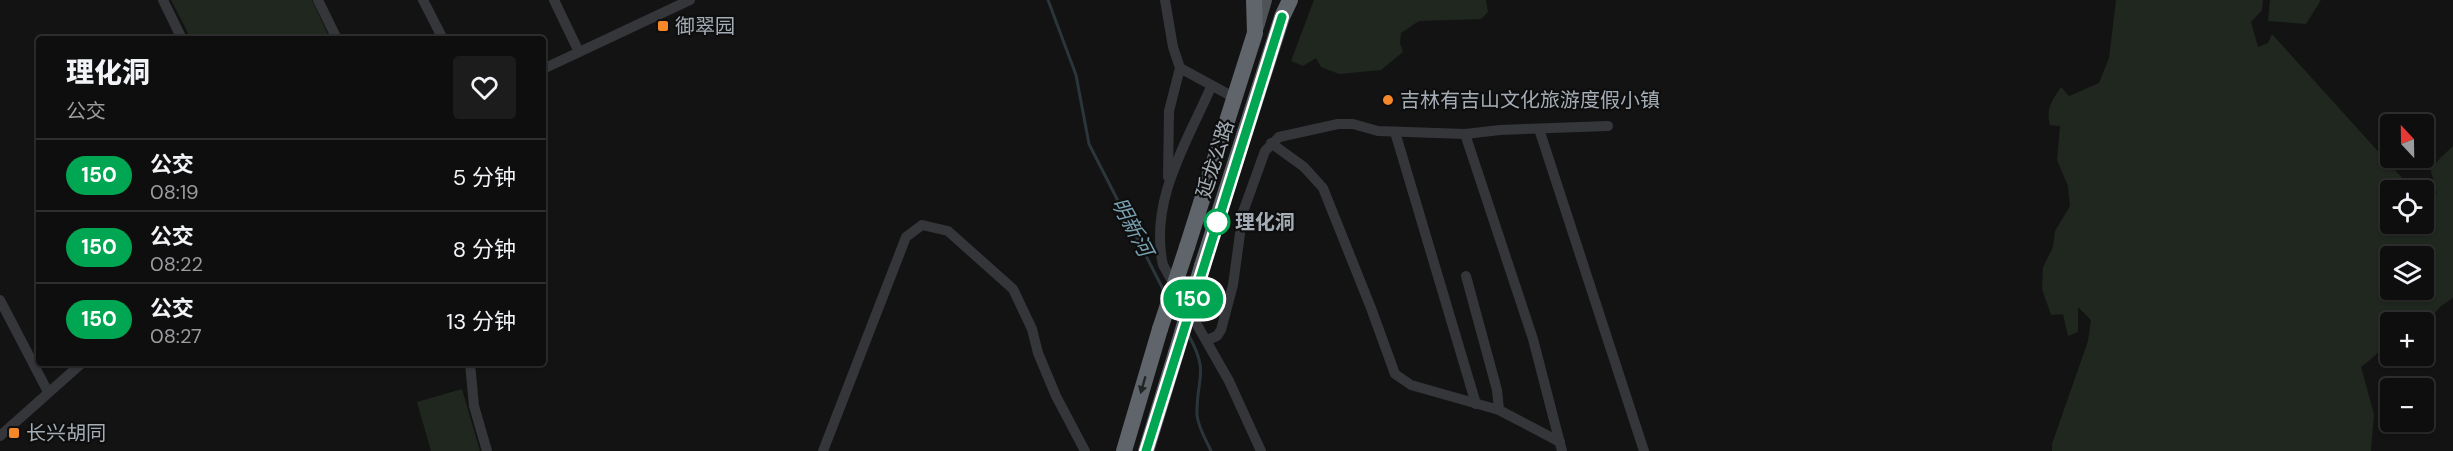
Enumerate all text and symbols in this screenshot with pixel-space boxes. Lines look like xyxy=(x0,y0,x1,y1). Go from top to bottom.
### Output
place label: 御翠园 xyxy=(675,13,735,39)
marker: 御翠园 xyxy=(656,19,670,33)
text: 理化洞 xyxy=(66,54,150,91)
button: heart xyxy=(453,56,516,119)
place label: 吉林有吉山文化旅游度假小镇 xyxy=(1400,87,1660,113)
marker: 吉林有吉山文化旅游度假小镇 xyxy=(1381,93,1395,107)
text: 公交 xyxy=(66,98,106,124)
north arrow xyxy=(2380,114,2434,168)
map controls xyxy=(2380,114,2434,432)
street label: 延龙公路 xyxy=(1190,117,1240,201)
text: 公交 xyxy=(150,150,194,179)
text: 150 xyxy=(81,161,117,189)
text: 5 分钟 xyxy=(453,163,516,192)
text: 08:19 xyxy=(150,179,199,205)
button: locate xyxy=(2380,180,2434,234)
water label: 明新河 xyxy=(1105,193,1161,265)
marker: 理化洞 xyxy=(1204,209,1230,235)
place label: 理化洞 xyxy=(1235,209,1295,235)
text: 公交 xyxy=(150,222,194,251)
text: 150 xyxy=(81,233,117,261)
text: 8 分钟 xyxy=(453,235,516,264)
button: layers xyxy=(2380,246,2434,300)
text: 08:22 xyxy=(150,251,203,277)
line badge: 150 xyxy=(1158,280,1228,318)
text: 150 xyxy=(1175,285,1211,313)
text: 公交 xyxy=(150,294,194,323)
text: 150 xyxy=(81,305,117,333)
text: 13 分钟 xyxy=(446,307,516,336)
button: + xyxy=(2380,312,2434,366)
text: 08:27 xyxy=(150,323,202,349)
one-way arrow xyxy=(1138,376,1147,394)
button: − xyxy=(2380,378,2434,432)
place label: 长兴胡同 xyxy=(26,420,106,446)
marker: 长兴胡同 xyxy=(7,426,21,440)

